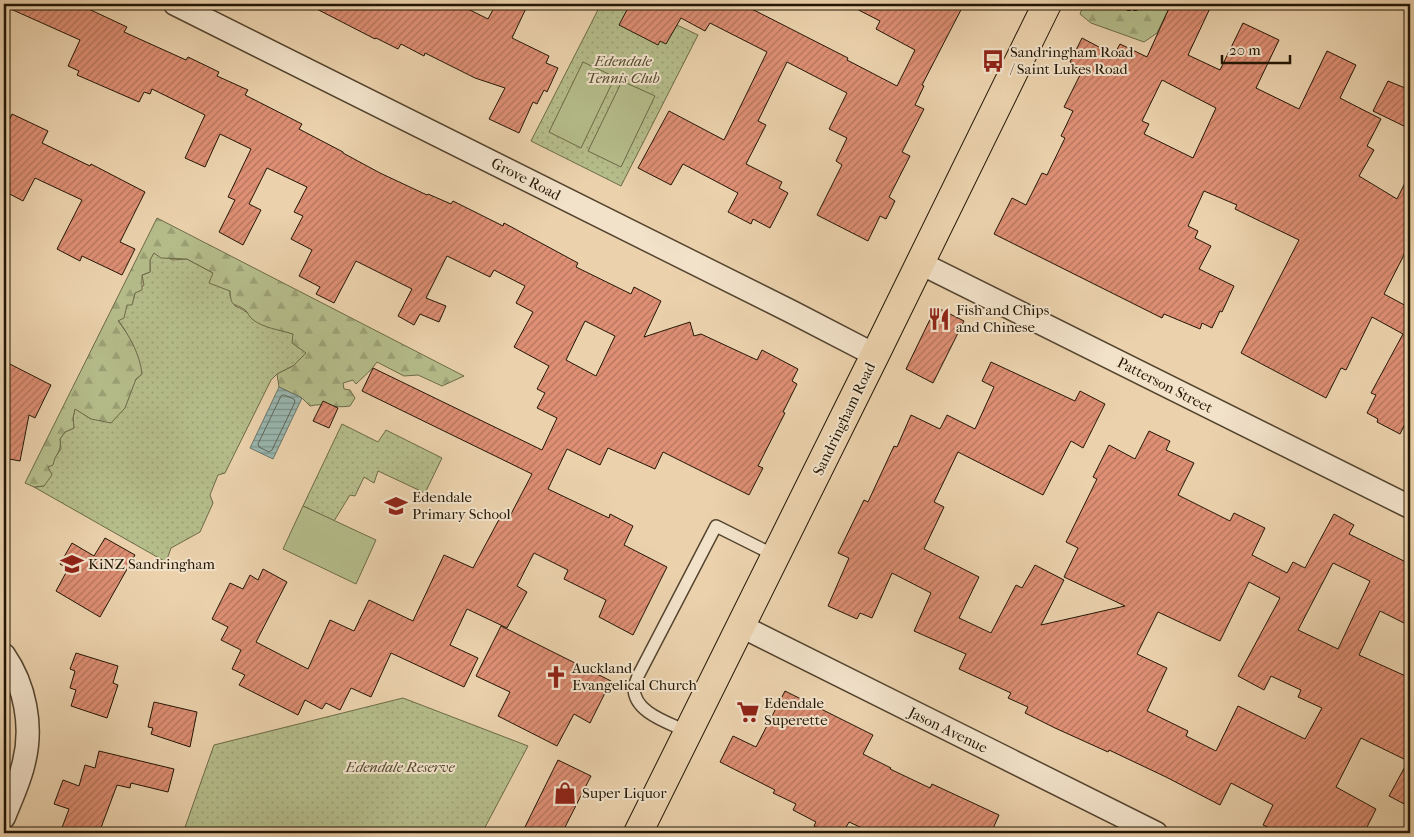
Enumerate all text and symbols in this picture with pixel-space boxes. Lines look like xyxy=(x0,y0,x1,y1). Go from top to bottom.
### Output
scale bar xyxy=(1222,32,1289,64)
text: 20 m xyxy=(1229,41,1261,59)
place label: Sandringham Road / Saint Lukes Road xyxy=(1009,43,1134,78)
bus stop icon: Sandringham Road / Saint Lukes Road xyxy=(980,48,1006,74)
park label: Edendale Tennis Club xyxy=(586,52,660,87)
street label: Grove Road xyxy=(488,154,564,205)
place label: Fish and Chips and Chinese xyxy=(956,301,1050,336)
restaurant icon: Fish and Chips and Chinese xyxy=(926,306,952,332)
street label: Patterson Street xyxy=(1114,353,1216,417)
street label: Sandringham Road xyxy=(809,359,880,478)
place label: Edendale Primary School xyxy=(412,488,511,523)
school or university icon: Edendale Primary School xyxy=(383,493,409,519)
school or university icon: KiNZ Sandringham xyxy=(59,551,85,577)
place label: KiNZ Sandringham xyxy=(88,555,215,573)
place label: Auckland Evangelical Church xyxy=(571,659,697,694)
church icon: Auckland Evangelical Church xyxy=(543,664,569,690)
place label: Edendale Superette xyxy=(764,694,828,729)
supermarket icon: Edendale Superette xyxy=(735,699,761,725)
street label: Jason Avenue xyxy=(905,703,991,757)
park label: Edendale Reserve xyxy=(345,758,455,776)
shop icon: Super Liquor xyxy=(552,780,578,806)
place label: Super Liquor xyxy=(582,784,667,802)

